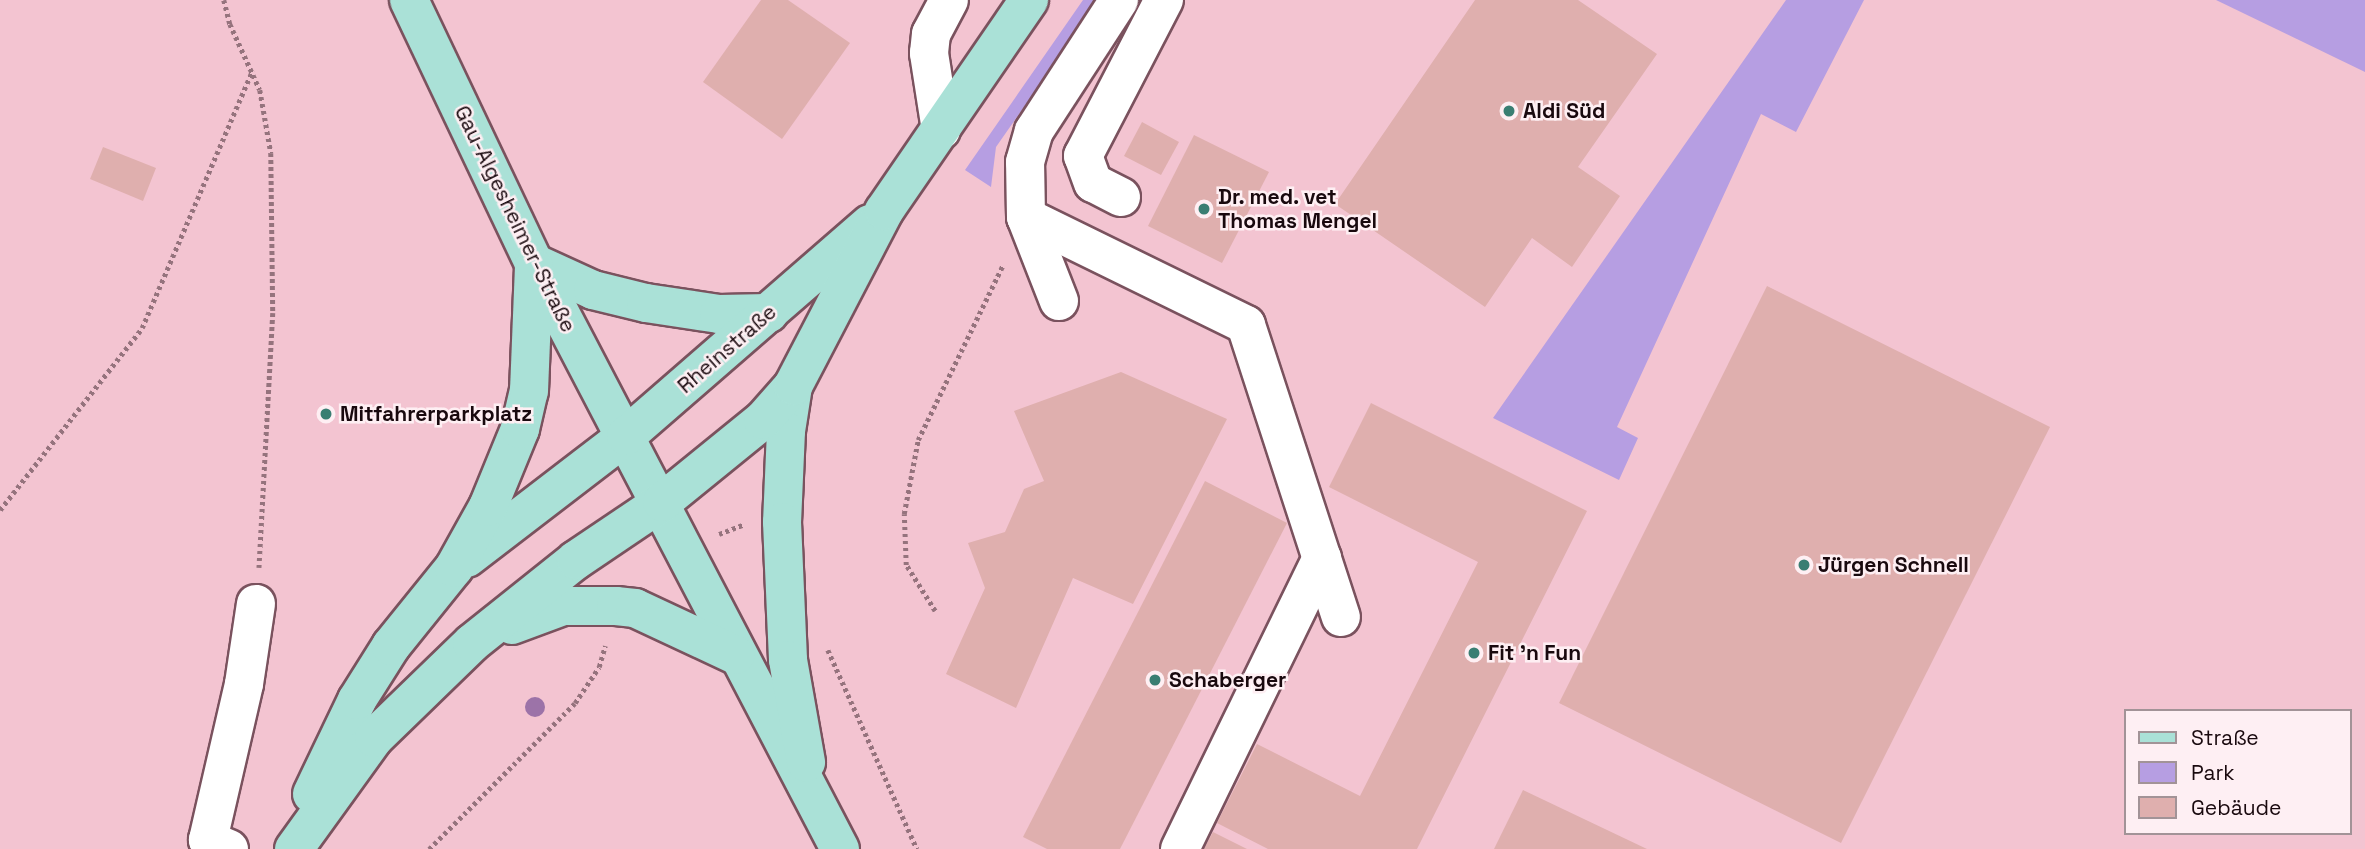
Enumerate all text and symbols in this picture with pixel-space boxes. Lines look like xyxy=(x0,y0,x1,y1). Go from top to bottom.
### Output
place label: Aldi Süd xyxy=(1523,98,1605,124)
street label: Gau-Algesheimer-Straße xyxy=(449,102,581,336)
marker: Aldi Süd xyxy=(1501,103,1517,119)
place label: Dr. med. vet Thomas Mengel xyxy=(1218,184,1377,234)
marker: Dr. med. vet Thomas Mengel xyxy=(1196,201,1212,217)
street label: Rheinstraße xyxy=(673,299,781,399)
place label: Mitfahrerparkplatz xyxy=(340,401,532,427)
marker: Mitfahrerparkplatz xyxy=(318,406,334,422)
place label: Jürgen Schnell xyxy=(1818,552,1969,578)
marker: Jürgen Schnell xyxy=(1796,557,1812,573)
place label: Fit 'n Fun xyxy=(1488,640,1581,666)
marker: Fit 'n Fun xyxy=(1466,645,1482,661)
place label: Schaberger xyxy=(1169,667,1286,693)
marker: Schaberger xyxy=(1147,672,1163,688)
legend xyxy=(2124,709,2351,835)
text: Straße xyxy=(2191,724,2259,751)
text: Park xyxy=(2191,759,2235,786)
text: Gebäude xyxy=(2191,794,2281,821)

